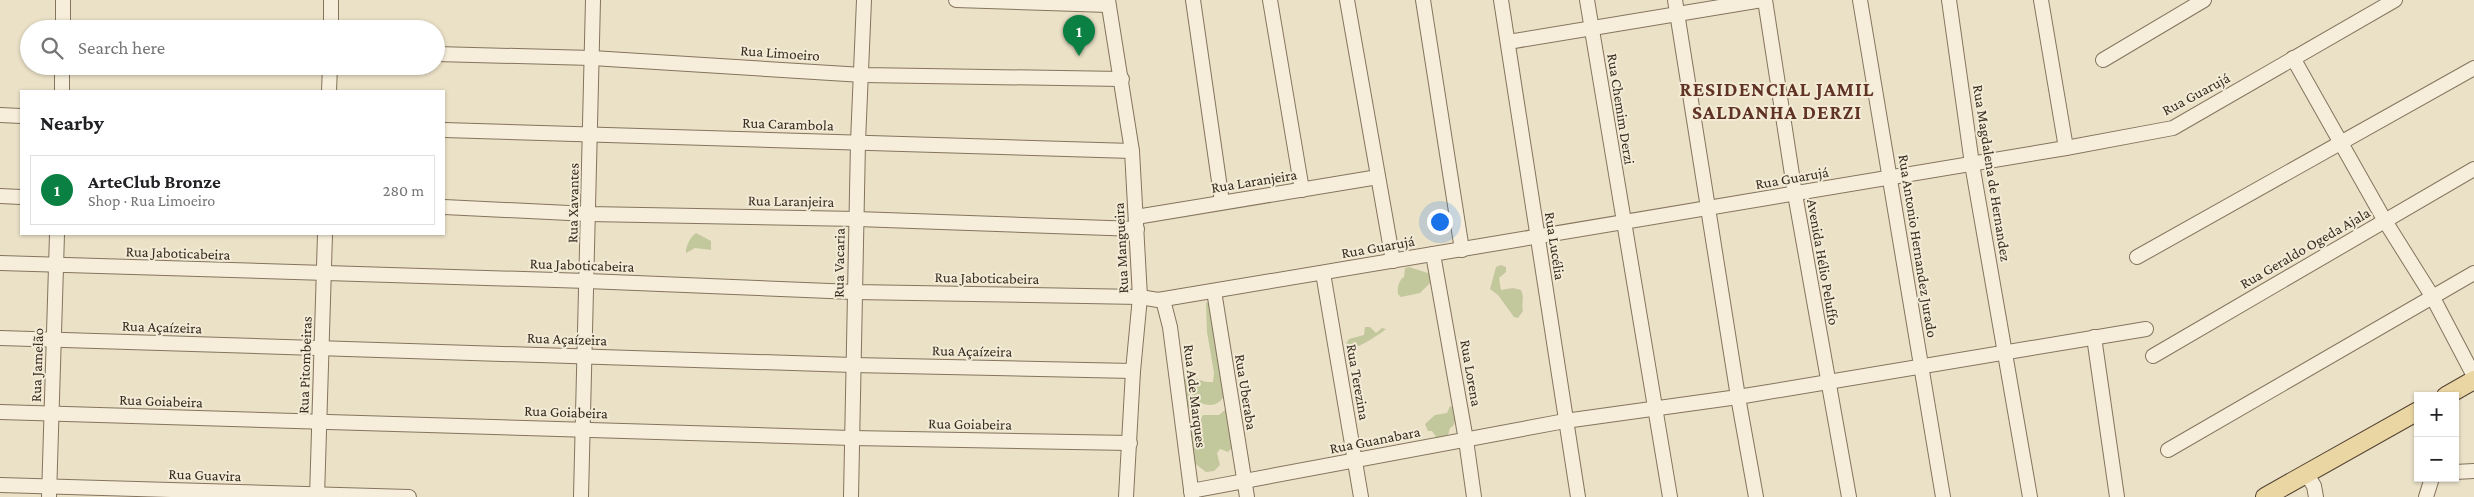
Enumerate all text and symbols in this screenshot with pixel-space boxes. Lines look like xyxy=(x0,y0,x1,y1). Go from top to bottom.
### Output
pin: 1 xyxy=(1063,15,1095,56)
search box xyxy=(20,20,445,75)
icon: search xyxy=(38,34,66,62)
text: Search here xyxy=(78,37,165,58)
street label: Rua Limoeiro xyxy=(740,42,820,64)
street label: Rua Chemim Derzi xyxy=(1604,52,1638,166)
street label: Rua Guarujá xyxy=(2159,70,2233,119)
district label: RESIDENCIAL JAMIL SALDANHA DERZI xyxy=(1680,78,1874,123)
street label: Rua Magdalena de Hernandez xyxy=(1969,84,2014,263)
text: Nearby xyxy=(40,111,104,135)
street label: Rua Carambola xyxy=(742,114,834,134)
street label: Rua Antonio Hernandez Jurado xyxy=(1895,153,1940,339)
street label: Rua Xavantes xyxy=(564,163,582,243)
street label: Rua Guarujá xyxy=(1754,164,1830,193)
street label: Rua Laranjeira xyxy=(1210,166,1298,197)
text: ArteClub Bronze xyxy=(88,171,221,192)
text: 1 xyxy=(54,182,60,199)
text: 280 m xyxy=(383,182,424,199)
text: Shop · Rua Limoeiro xyxy=(88,192,215,209)
street label: Rua Laranjeira xyxy=(748,192,834,211)
street label: Avenida Hélio Peluffo xyxy=(1804,198,1842,326)
street label: Rua Mangueira xyxy=(1111,202,1132,294)
street label: Rua Geraldo Ogeda Ajala xyxy=(2237,204,2373,293)
your location xyxy=(1427,209,1453,235)
street label: Rua Lucélia xyxy=(1542,211,1568,281)
street label: Rua Vacaria xyxy=(830,228,848,298)
street label: Rua Guarujá xyxy=(1340,233,1416,262)
street label: Rua Jaboticabeira xyxy=(125,243,231,264)
street label: Rua Jaboticabeira xyxy=(529,255,635,276)
street label: Rua Jaboticabeira xyxy=(935,269,1040,288)
street label: Rua Pitombeiras xyxy=(295,316,315,414)
street label: Rua Açaízeira xyxy=(122,318,202,337)
street label: Rua Jamelão xyxy=(28,328,47,402)
street label: Rua Açaízeira xyxy=(527,330,607,349)
street label: Rua Lorena xyxy=(1457,338,1485,408)
street label: Rua Açaízeira xyxy=(932,342,1012,361)
street label: Rua Ade Marques xyxy=(1180,343,1209,449)
street label: Rua Terezina xyxy=(1343,343,1373,421)
street label: Rua Uberaba xyxy=(1232,353,1260,431)
street label: Rua Goiabeira xyxy=(119,392,203,410)
map controls xyxy=(2414,392,2459,482)
button: + xyxy=(2414,392,2459,437)
street label: Rua Goiabeira xyxy=(524,403,608,421)
street label: Rua Goiabeira xyxy=(928,415,1012,433)
street label: Rua Guanabara xyxy=(1328,423,1422,457)
button: − xyxy=(2414,437,2459,482)
street label: Rua Guavira xyxy=(168,466,242,484)

